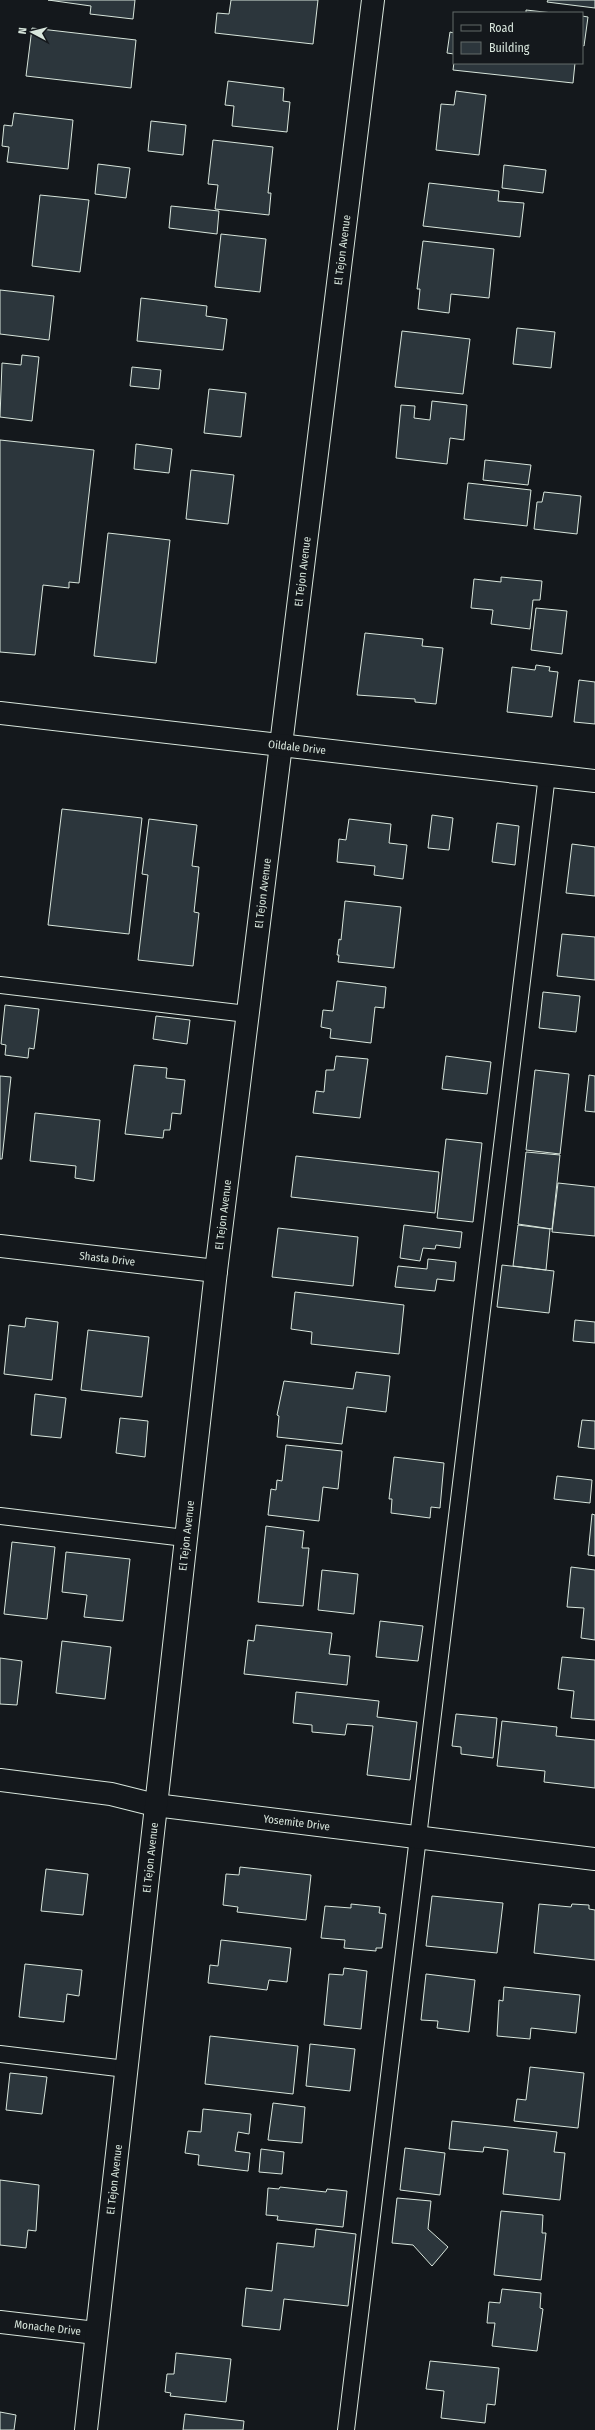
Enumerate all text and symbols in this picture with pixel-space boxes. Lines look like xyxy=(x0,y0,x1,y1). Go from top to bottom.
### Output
north arrow xyxy=(12,12,52,52)
legend xyxy=(453,12,583,64)
text: Road xyxy=(489,21,514,35)
text: N xyxy=(16,27,29,35)
text: Building xyxy=(489,41,530,55)
street label: El Tejon Avenue xyxy=(332,214,353,286)
street label: El Tejon Avenue xyxy=(292,536,314,607)
street label: Oildale Drive xyxy=(267,738,327,757)
street label: El Tejon Avenue xyxy=(252,857,274,929)
street label: El Tejon Avenue xyxy=(213,1179,234,1251)
street label: Shasta Drive xyxy=(79,1249,136,1269)
street label: El Tejon Avenue xyxy=(176,1500,197,1571)
street label: Yosemite Drive xyxy=(263,1812,331,1833)
street label: El Tejon Avenue xyxy=(140,1822,161,1893)
street label: El Tejon Avenue xyxy=(104,2144,125,2215)
street label: Monache Drive xyxy=(14,2318,82,2338)

